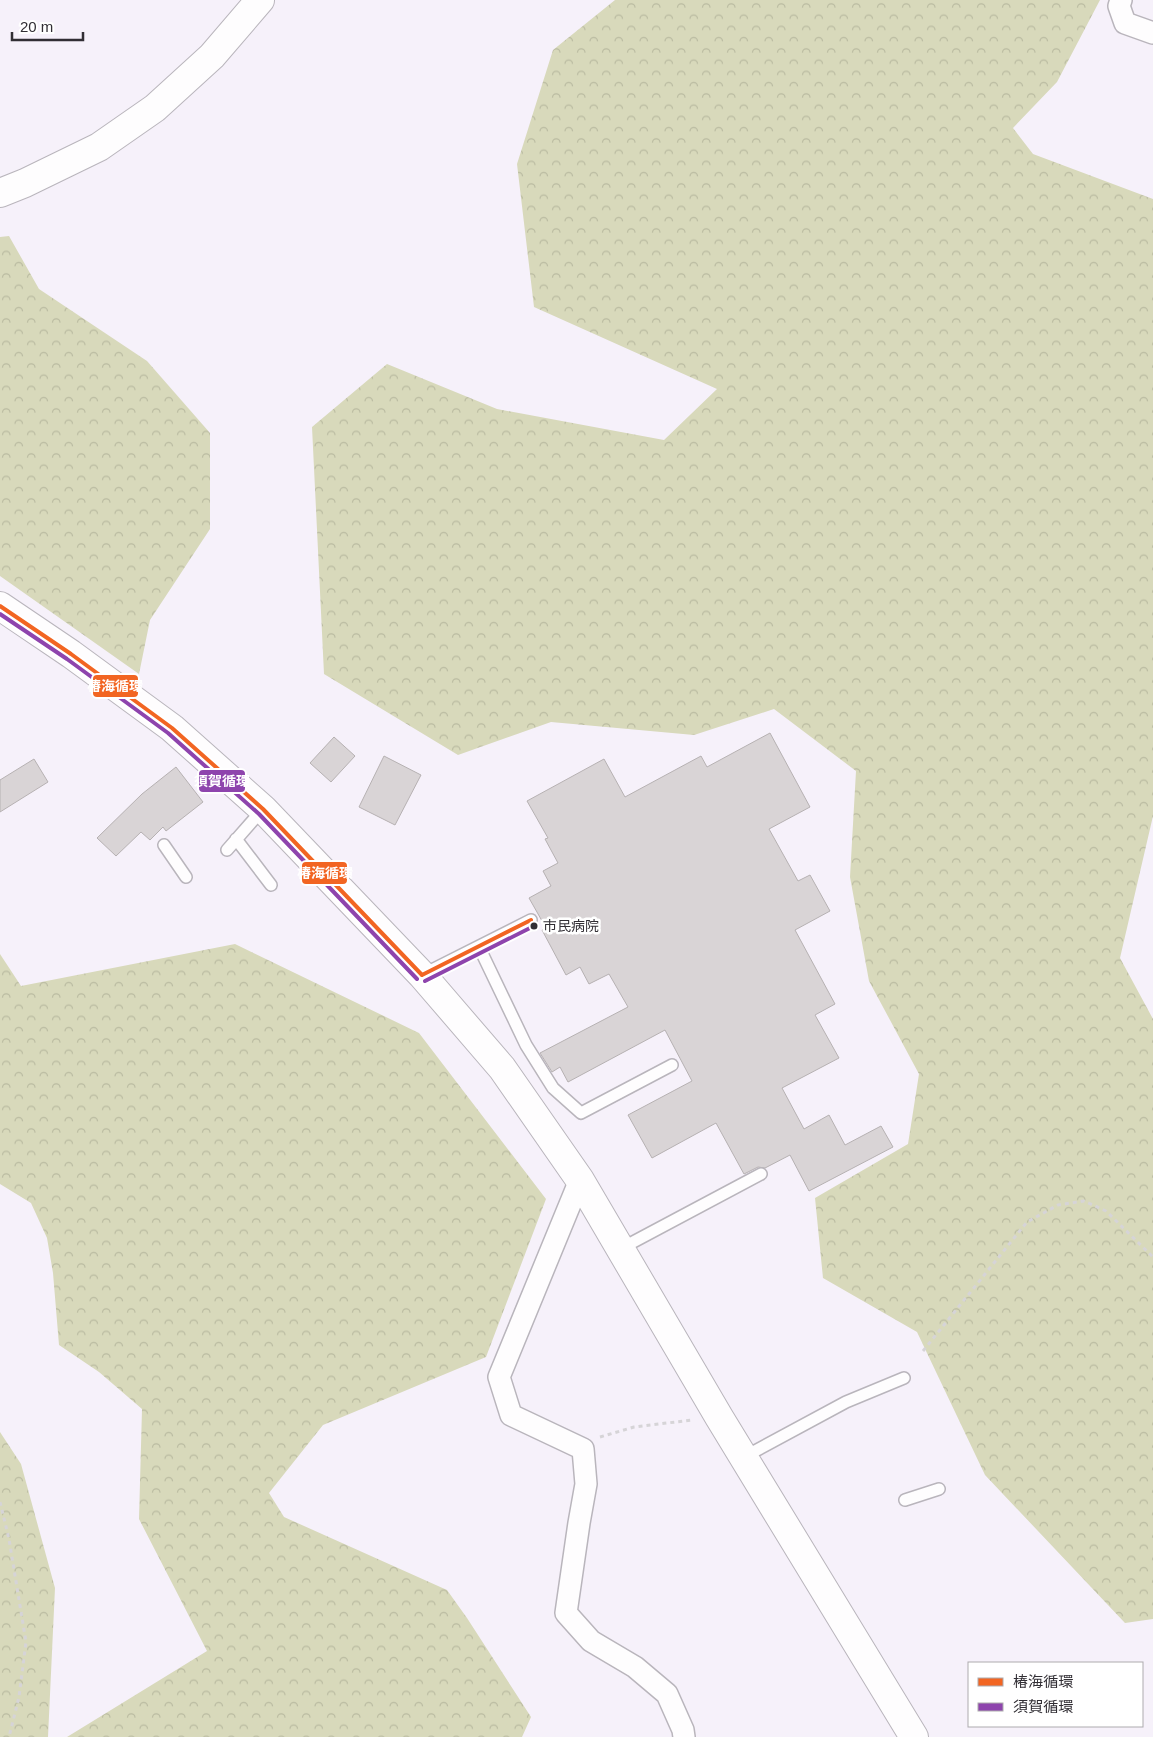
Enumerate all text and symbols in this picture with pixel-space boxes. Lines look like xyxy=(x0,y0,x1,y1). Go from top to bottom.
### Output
scale bar xyxy=(12,10,84,42)
text: 20 m xyxy=(20,18,53,35)
line badge: 椿海循環 xyxy=(92,674,139,698)
text: 椿海循環 xyxy=(87,678,143,694)
line badge: 須賀循環 xyxy=(198,769,246,793)
text: 須賀循環 xyxy=(194,773,250,789)
line badge: 椿海循環 xyxy=(301,861,348,885)
text: 椿海循環 xyxy=(297,865,353,881)
place label: 市民病院 xyxy=(543,918,599,934)
marker: 市民病院 xyxy=(529,921,539,931)
legend xyxy=(968,1662,1143,1727)
text: 椿海循環 xyxy=(1013,1673,1073,1690)
text: 須賀循環 xyxy=(1013,1698,1073,1715)

